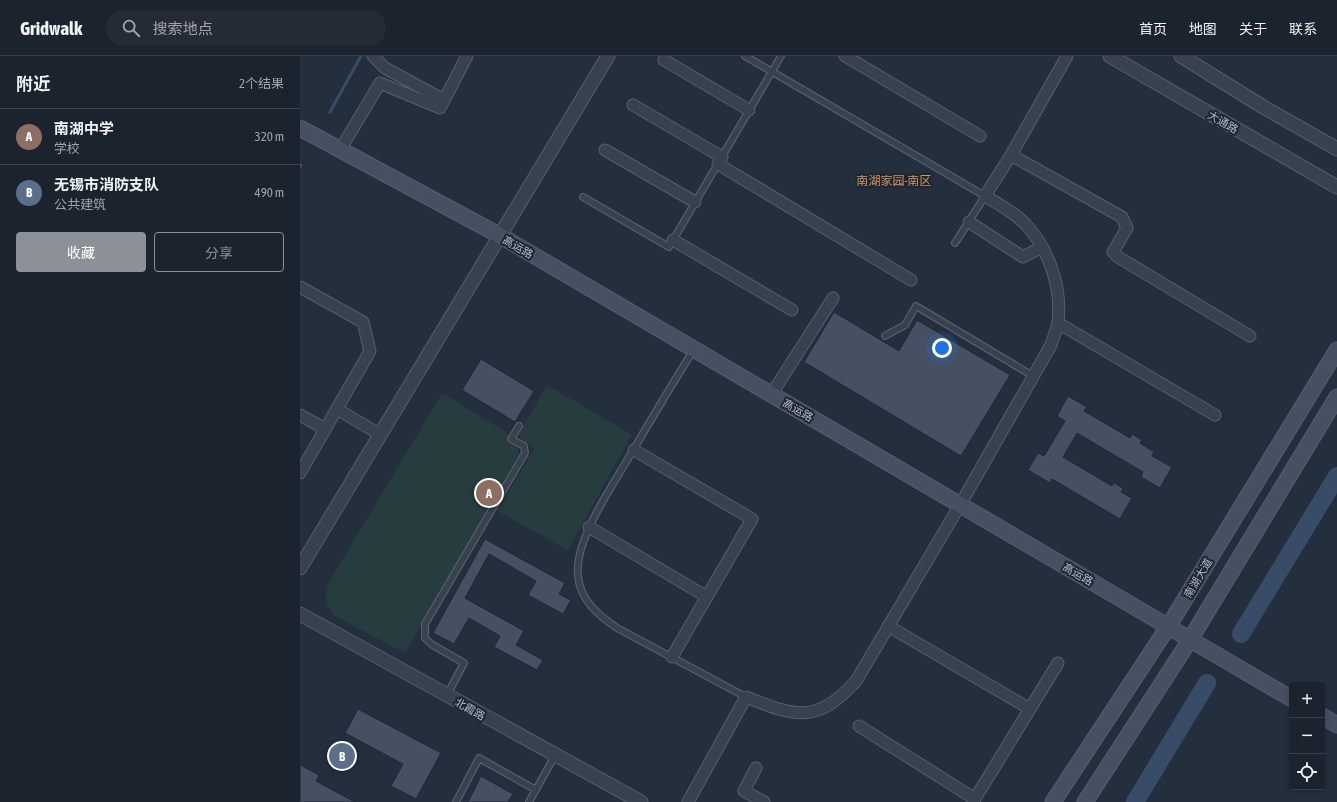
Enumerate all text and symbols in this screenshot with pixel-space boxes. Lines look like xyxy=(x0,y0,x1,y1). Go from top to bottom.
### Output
search box xyxy=(106,10,386,46)
text: Gridwalk xyxy=(20,17,82,39)
icon: search xyxy=(120,17,142,39)
text: 搜索地点 xyxy=(152,20,212,37)
text: 首页 xyxy=(1139,21,1167,37)
text: 地图 xyxy=(1189,21,1217,37)
text: 关于 xyxy=(1239,21,1267,37)
text: 联系 xyxy=(1289,21,1317,37)
text: 附近 xyxy=(16,74,50,94)
text: 2个结果 xyxy=(239,76,284,91)
street label: 大通路 xyxy=(1206,109,1240,135)
text: 南湖中学 xyxy=(54,120,114,137)
text: A xyxy=(26,129,32,144)
text: 320 m xyxy=(255,129,284,144)
text: 学校 xyxy=(54,141,80,156)
district label: 南湖家园-南区 xyxy=(856,174,932,188)
text: 无锡市消防支队 xyxy=(54,176,159,193)
text: B xyxy=(26,185,32,200)
text: 490 m xyxy=(255,185,284,200)
text: 公共建筑 xyxy=(54,197,106,212)
button: 收藏 xyxy=(16,232,146,272)
button: 分享 xyxy=(154,232,284,272)
street label: 高运路 xyxy=(501,234,535,260)
your location xyxy=(932,338,952,358)
street label: 高运路 xyxy=(781,397,815,423)
pin: A xyxy=(476,478,502,508)
street label: 南湖大道 xyxy=(1182,556,1214,600)
street label: 高运路 xyxy=(1061,561,1095,587)
map controls xyxy=(1289,682,1325,790)
button: + xyxy=(1289,682,1325,718)
street label: 北霞路 xyxy=(453,696,487,722)
button: − xyxy=(1289,718,1325,754)
pin: B xyxy=(329,741,355,771)
button: locate xyxy=(1289,754,1325,790)

